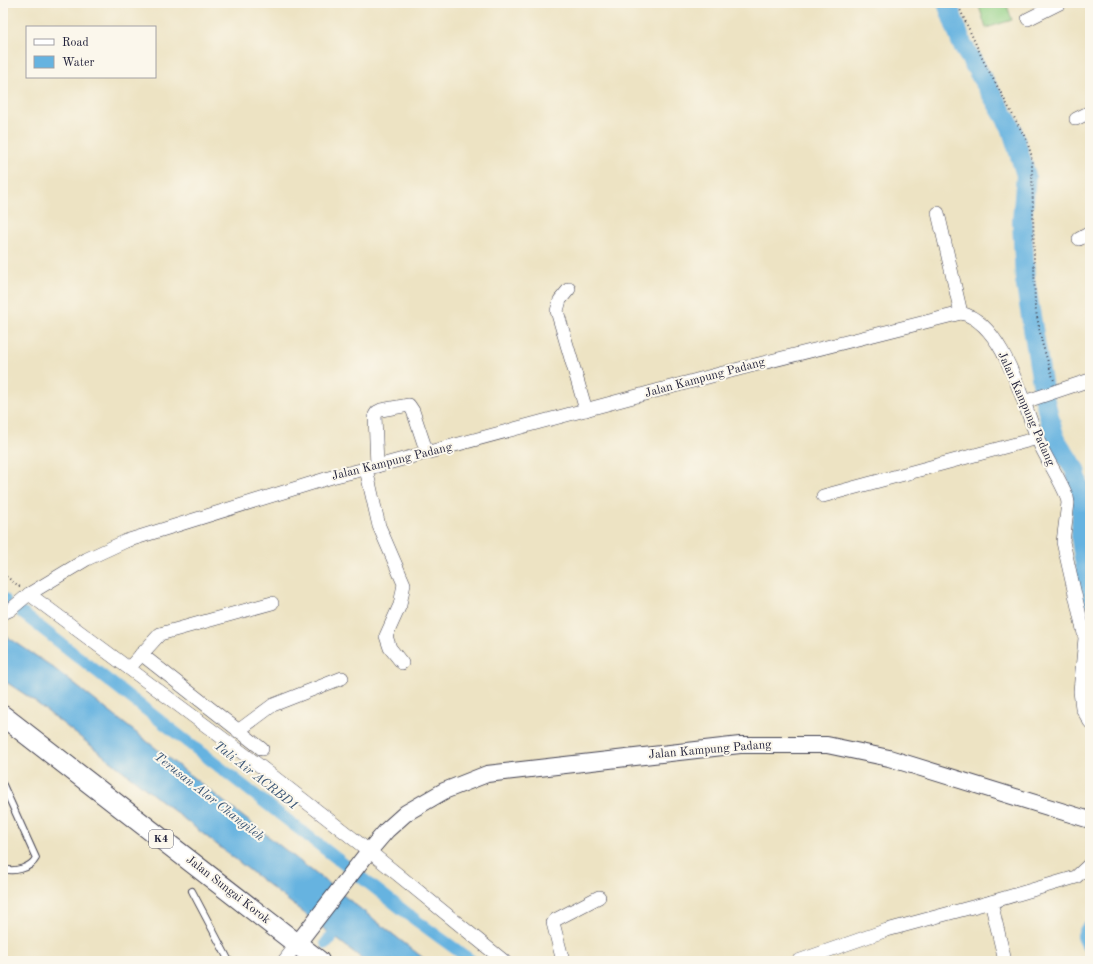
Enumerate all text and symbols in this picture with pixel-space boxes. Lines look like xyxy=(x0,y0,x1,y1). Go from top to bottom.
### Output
legend xyxy=(26,26,156,78)
text: Road xyxy=(62,37,89,49)
text: Water xyxy=(62,57,95,69)
street label: Jalan Kampung Padang xyxy=(995,350,1057,468)
street label: Jalan Kampung Padang xyxy=(644,356,767,400)
street label: Jalan Kampung Padang xyxy=(331,441,454,483)
water label: Tali Air ACRBD1 xyxy=(211,739,301,813)
street label: Jalan Kampung Padang xyxy=(648,739,773,761)
water label: Terusan Alor Changileh xyxy=(152,750,267,844)
road number: K4 xyxy=(149,830,173,848)
street label: Jalan Sungai Korok xyxy=(184,854,272,926)

